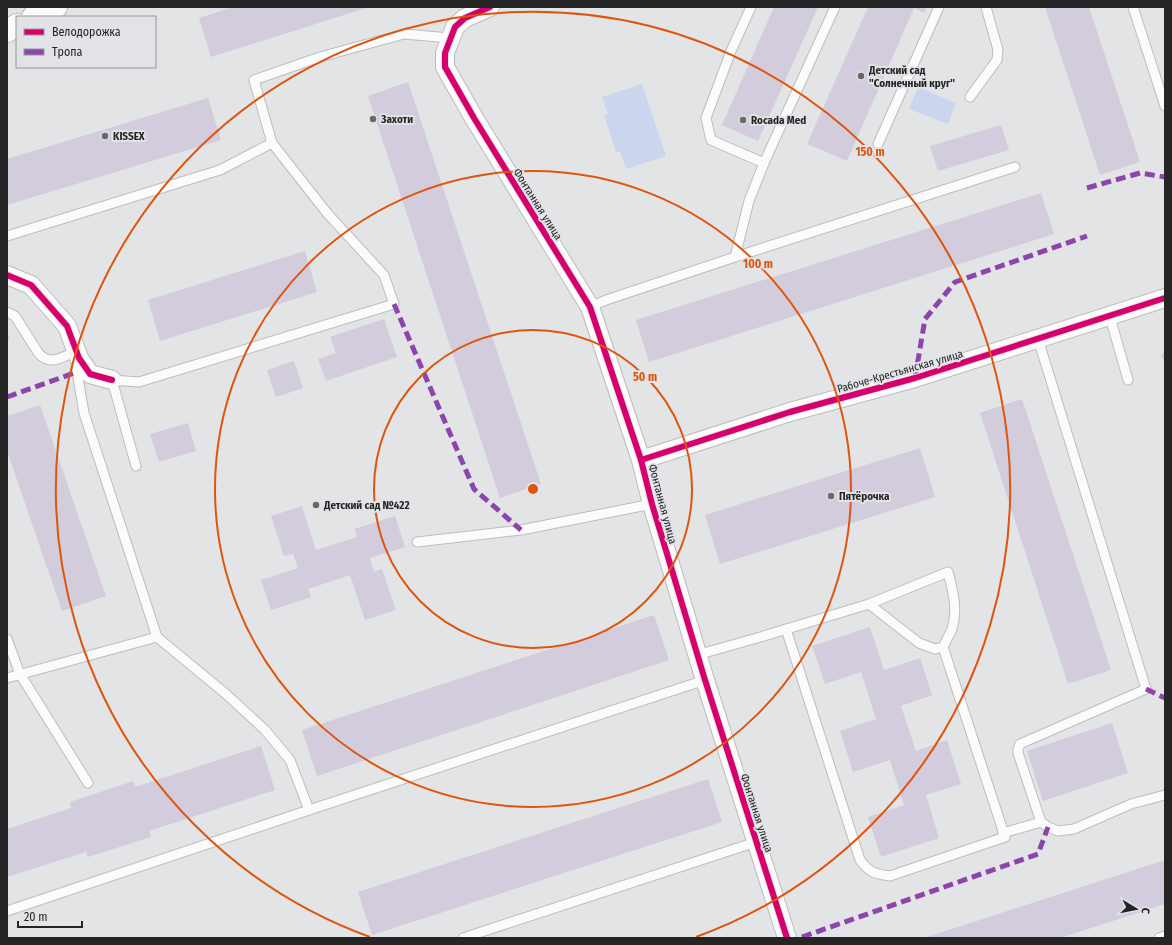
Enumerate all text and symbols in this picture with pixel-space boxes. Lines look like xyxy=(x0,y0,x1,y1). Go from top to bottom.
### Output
legend xyxy=(16,16,156,68)
text: Велодорожка xyxy=(52,25,121,39)
text: Тропа xyxy=(52,45,83,59)
place label: Детский сад "Солнечный круг" xyxy=(868,64,955,90)
marker: Детский сад "Солнечный круг" xyxy=(856,71,866,81)
place label: Захоти xyxy=(380,113,413,126)
marker: Захоти xyxy=(368,114,378,124)
place label: Rocada Med xyxy=(751,114,806,127)
marker: Rocada Med xyxy=(738,115,748,125)
place label: KISSEX xyxy=(113,130,145,143)
marker: KISSEX xyxy=(100,131,110,141)
text: 150 m xyxy=(855,145,885,159)
street label: Фонтанная улица xyxy=(510,166,565,242)
text: 100 m xyxy=(743,257,773,271)
street label: Рабоче-Крестьянская улица xyxy=(836,347,965,396)
text: 50 m xyxy=(633,370,657,384)
street label: Фонтанная улица xyxy=(646,463,679,545)
centre of rings xyxy=(526,482,540,496)
place label: Пятёрочка xyxy=(839,490,890,503)
marker: Пятёрочка xyxy=(826,491,836,501)
place label: Детский сад №422 xyxy=(323,499,410,512)
marker: Детский сад №422 xyxy=(311,500,321,510)
street label: Фонтанная улица xyxy=(738,772,775,854)
north arrow xyxy=(1116,889,1156,929)
scale bar xyxy=(18,903,82,929)
text: С xyxy=(1138,907,1152,915)
text: 20 m xyxy=(24,910,48,924)

